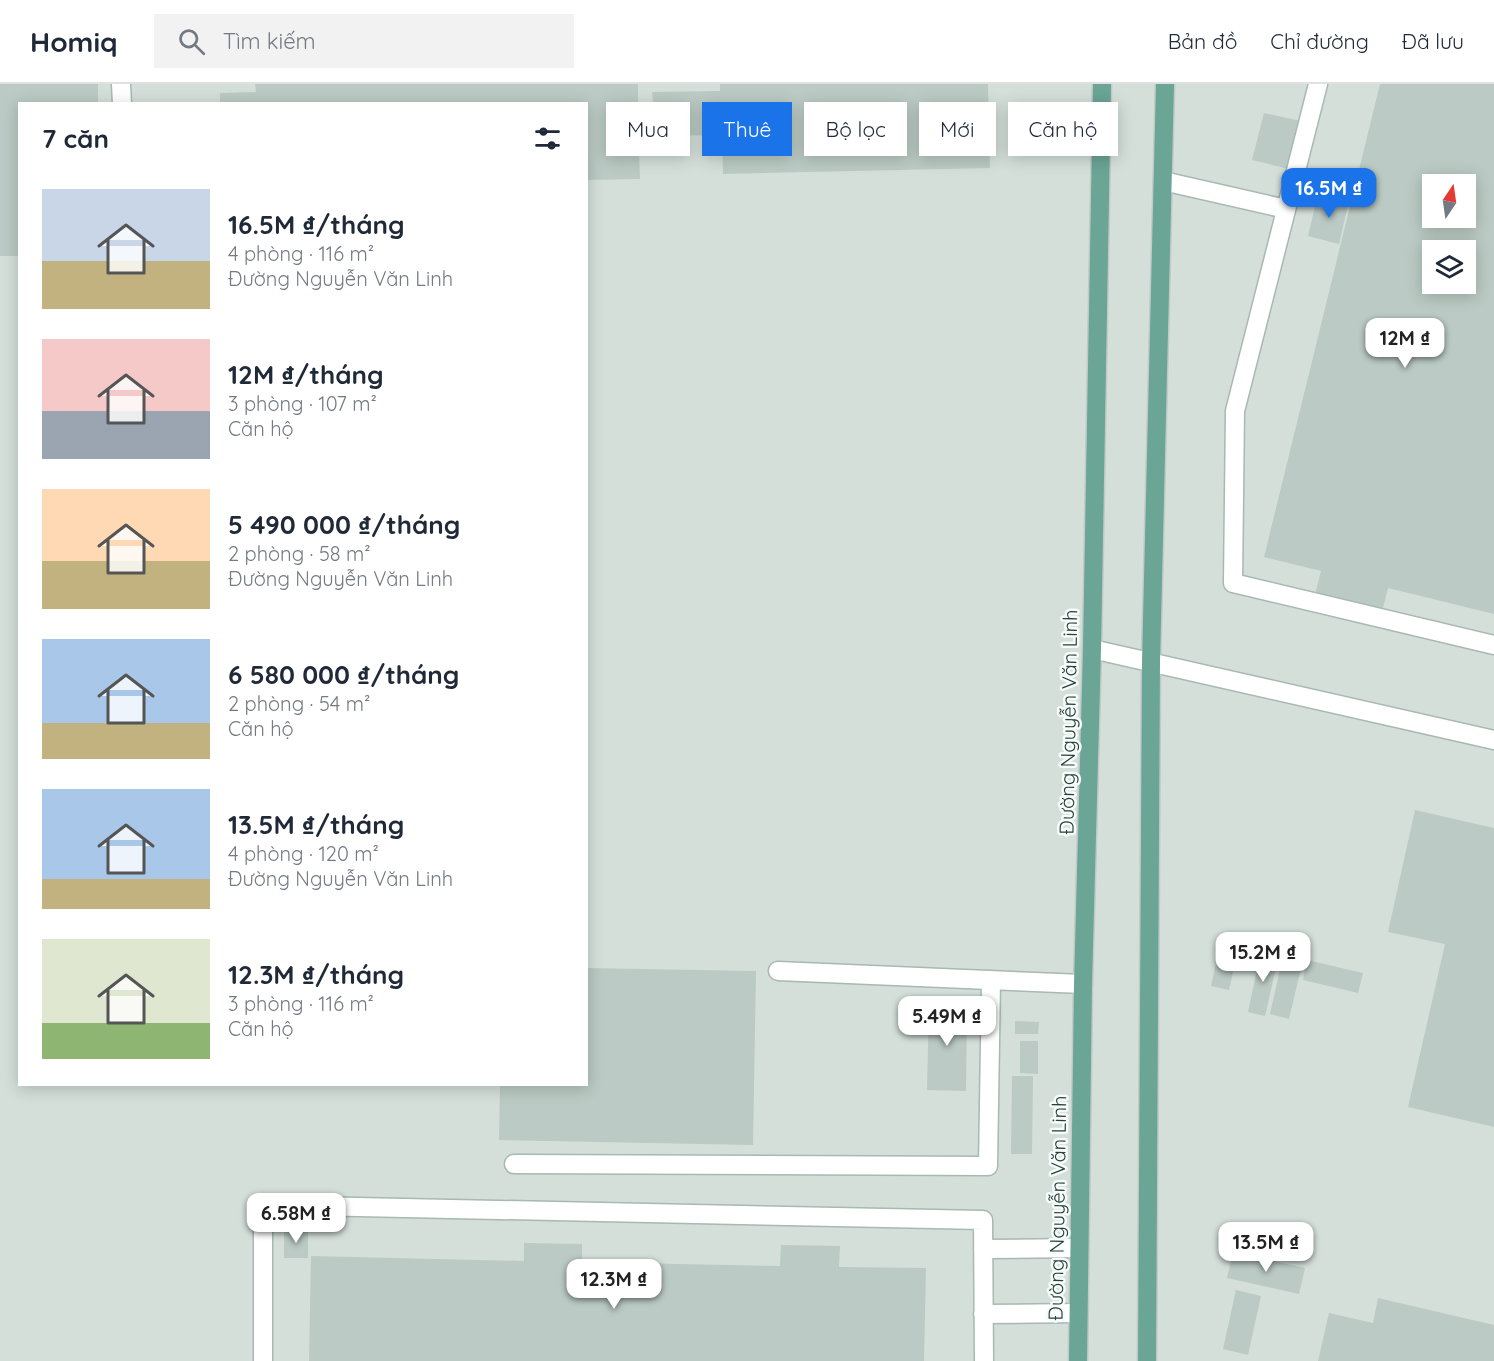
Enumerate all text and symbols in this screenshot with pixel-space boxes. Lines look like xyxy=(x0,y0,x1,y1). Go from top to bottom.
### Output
search box xyxy=(154,14,574,68)
text: Homiq xyxy=(30,24,118,59)
icon: search xyxy=(175,25,208,58)
text: Tìm kiếm xyxy=(223,27,316,55)
text: Bản đồ xyxy=(1168,28,1237,54)
text: Chỉ đường xyxy=(1270,28,1369,54)
text: Đã lưu xyxy=(1402,28,1464,54)
chip: Mua xyxy=(606,102,690,156)
chip: Thuê xyxy=(702,102,792,156)
chip: Bộ lọc xyxy=(804,102,907,156)
chip: Mới xyxy=(919,102,996,156)
chip: Căn hộ xyxy=(1008,102,1118,156)
text: 7 căn xyxy=(42,122,109,155)
icon: filters xyxy=(531,122,564,155)
pin: 16.5M ₫ xyxy=(1274,168,1384,219)
north arrow xyxy=(1422,174,1476,228)
map controls xyxy=(1422,174,1476,294)
text: 16.5M ₫ xyxy=(1295,175,1363,200)
text: 16.5M ₫/tháng xyxy=(228,208,405,241)
icon: home xyxy=(90,213,162,285)
button: layers xyxy=(1422,240,1476,294)
text: 4 phòng · 116 m² xyxy=(228,241,374,266)
text: Đường Nguyễn Văn Linh xyxy=(228,266,453,291)
pin: 12M ₫ xyxy=(1363,318,1447,369)
text: 12M ₫ xyxy=(1379,325,1431,350)
text: 12M ₫/tháng xyxy=(228,358,384,391)
icon: home xyxy=(90,363,162,435)
text: 3 phòng · 107 m² xyxy=(228,391,377,416)
text: Căn hộ xyxy=(228,416,294,441)
text: 5 490 000 ₫/tháng xyxy=(228,508,460,541)
icon: home xyxy=(90,513,162,585)
text: 2 phòng · 58 m² xyxy=(228,541,371,566)
text: Đường Nguyễn Văn Linh xyxy=(228,566,453,591)
street label: Đường Nguyễn Văn Linh xyxy=(1054,609,1082,835)
text: 6 580 000 ₫/tháng xyxy=(228,658,459,691)
icon: home xyxy=(90,663,162,735)
text: 2 phòng · 54 m² xyxy=(228,691,370,716)
text: Căn hộ xyxy=(228,716,294,741)
text: 13.5M ₫/tháng xyxy=(228,808,404,841)
icon: home xyxy=(90,813,162,885)
text: 4 phòng · 120 m² xyxy=(228,841,379,866)
text: Đường Nguyễn Văn Linh xyxy=(228,866,453,891)
pin: 15.2M ₫ xyxy=(1208,932,1318,983)
text: 15.2M ₫ xyxy=(1230,939,1296,964)
text: 12.3M ₫/tháng xyxy=(228,958,404,991)
icon: home xyxy=(90,963,162,1035)
text: 3 phòng · 116 m² xyxy=(228,991,374,1016)
pin: 5.49M ₫ xyxy=(892,996,1002,1047)
text: 5.49M ₫ xyxy=(912,1003,982,1028)
text: Căn hộ xyxy=(228,1016,294,1041)
street label: Đường Nguyễn Văn Linh xyxy=(1043,1095,1071,1321)
pin: 6.58M ₫ xyxy=(241,1193,351,1244)
text: 6.58M ₫ xyxy=(261,1200,331,1225)
pin: 13.5M ₫ xyxy=(1211,1222,1321,1273)
text: 13.5M ₫ xyxy=(1232,1229,1300,1254)
pin: 12.3M ₫ xyxy=(559,1259,669,1310)
text: 12.3M ₫ xyxy=(581,1266,647,1291)

